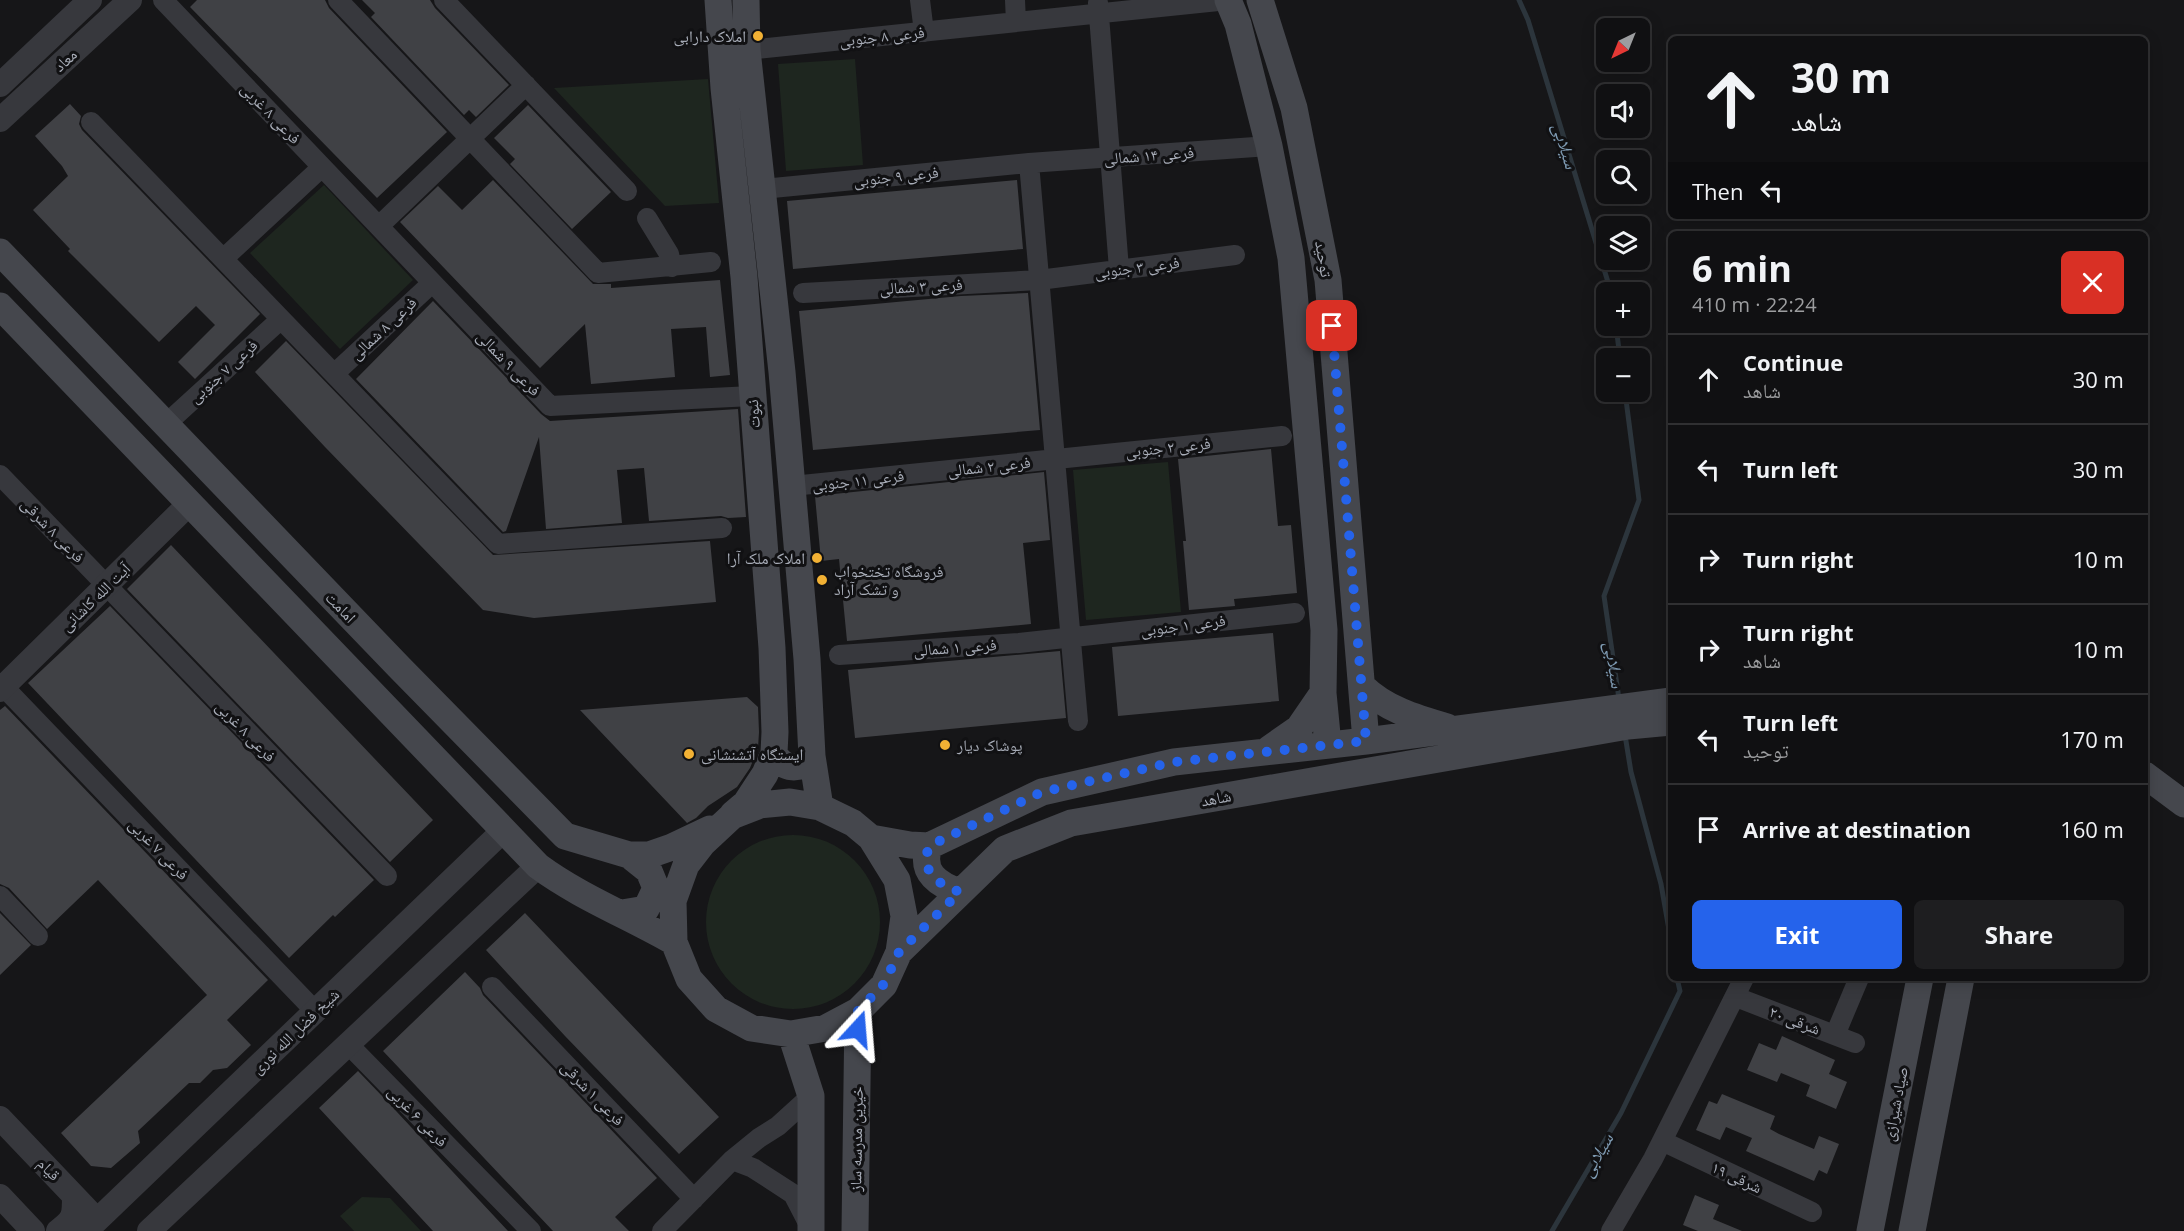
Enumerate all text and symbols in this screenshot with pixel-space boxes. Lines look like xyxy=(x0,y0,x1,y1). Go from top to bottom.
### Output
north arrow xyxy=(1596,18,1650,72)
map controls xyxy=(1596,18,1650,402)
street label: فرعی ۸ جنوبی xyxy=(838,21,926,51)
place label: املاک دارابی xyxy=(674,25,746,47)
marker: املاک دارابی xyxy=(751,29,765,43)
street label: معاد xyxy=(49,44,81,76)
text: 30 m xyxy=(1791,48,1891,105)
icon: ahead xyxy=(1692,60,1770,138)
street label: فرعی ۸ غربی xyxy=(236,77,306,149)
button: sound xyxy=(1596,84,1650,138)
text: شاهد xyxy=(1791,102,1842,139)
water label: سیلابی xyxy=(1548,120,1584,172)
street label: فرعی ۱۴ شمالی xyxy=(1103,141,1195,169)
button: search xyxy=(1596,150,1650,204)
street label: فرعی ۹ جنوبی xyxy=(852,161,940,191)
icon: left xyxy=(1755,174,1788,207)
text: Then xyxy=(1692,176,1743,206)
button: layers xyxy=(1596,216,1650,270)
street label: توحید xyxy=(1310,239,1338,279)
text: 6 min xyxy=(1692,244,1792,293)
street label: فرعی ۳ جنوبی xyxy=(1093,251,1181,283)
button: close xyxy=(2061,251,2124,314)
street label: فرعی ۳ شمالی xyxy=(879,273,963,299)
button: + xyxy=(1596,282,1650,336)
text: 410 m · 22:24 xyxy=(1692,291,1817,318)
street label: فرعی ۸ شمالی xyxy=(345,292,421,364)
pin xyxy=(1306,300,1357,351)
icon: arrive xyxy=(1315,309,1348,342)
street label: فرعی ۹ شمالی xyxy=(472,325,546,401)
street label: فرعی ۷ جنوبی xyxy=(184,334,262,408)
text: Continue xyxy=(1743,347,1843,377)
button: − xyxy=(1596,348,1650,402)
icon: ahead xyxy=(1692,363,1725,396)
text: 30 m xyxy=(2073,364,2124,394)
text: شاهد xyxy=(1743,377,1781,404)
street label: نبوت xyxy=(741,399,765,429)
street label: فرعی ۲ جنوبی xyxy=(1124,432,1212,462)
street label: فرعی ۲ شمالی xyxy=(946,451,1032,481)
icon: left xyxy=(1692,453,1725,486)
text: Turn left xyxy=(1743,454,1838,484)
text: 30 m xyxy=(2073,454,2124,484)
street label: فرعی ۱۱ جنوبی xyxy=(811,464,905,496)
street label: فرعی ۸ شرقی xyxy=(16,493,90,567)
icon: right xyxy=(1692,543,1725,576)
text: Turn right xyxy=(1743,544,1854,574)
text: 10 m xyxy=(2073,544,2124,574)
place label: املاک ملک آرا xyxy=(727,547,805,569)
marker: املاک ملک آرا xyxy=(810,551,824,565)
street label: آیت الله کاشانی xyxy=(55,557,136,636)
place label: فروشگاه تختخواب و تشک آراد xyxy=(834,560,944,600)
marker: فروشگاه تختخواب و تشک آراد xyxy=(815,573,829,587)
street label: امامت xyxy=(321,587,361,627)
street label: فرعی ۱ جنوبی xyxy=(1139,609,1227,641)
text: Turn right xyxy=(1743,617,1854,647)
street label: فرعی ۱ شمالی xyxy=(913,633,997,661)
icon: right xyxy=(1692,633,1725,666)
text: 10 m xyxy=(2073,634,2124,664)
water label: سیلابی xyxy=(1599,640,1631,690)
text: شاهد xyxy=(1743,647,1781,674)
street label: فرعی ۸ غربی xyxy=(211,695,281,767)
text: Turn left xyxy=(1743,707,1838,737)
icon: left xyxy=(1692,723,1725,756)
text: 170 m xyxy=(2060,724,2124,754)
place label: پوشاک دیار xyxy=(956,734,1023,756)
text: توحید xyxy=(1743,737,1789,764)
marker: پوشاک دیار xyxy=(938,738,952,752)
place label: ایستگاه آتشنشانی xyxy=(701,743,803,765)
marker: ایستگاه آتشنشانی xyxy=(682,747,696,761)
street label: شاهد xyxy=(1199,785,1233,811)
street label: فرعی ۷ غربی xyxy=(124,813,194,885)
icon: arrive xyxy=(1692,813,1725,846)
text: Arrive at destination xyxy=(1743,814,1971,844)
text: 160 m xyxy=(2060,814,2124,844)
button: Exit xyxy=(1692,900,1902,969)
button: Share xyxy=(1914,900,2124,969)
street label: شیخ فضل الله نوری xyxy=(246,983,344,1079)
position arrow xyxy=(826,997,890,1061)
street label: ۲۰ شرقی xyxy=(1766,1000,1824,1040)
street label: فرعی ۱ شرقی xyxy=(556,1056,630,1130)
street label: صیاد شیرازی xyxy=(1877,1065,1913,1143)
street label: فرعی ۶ غربی xyxy=(383,1080,453,1152)
street label: خیرین مدرسه ساز xyxy=(844,1086,868,1193)
water label: سیلابی xyxy=(1574,1128,1618,1181)
street label: قیام xyxy=(33,1153,65,1185)
street label: ۱۹ شرقی xyxy=(1708,1156,1766,1198)

